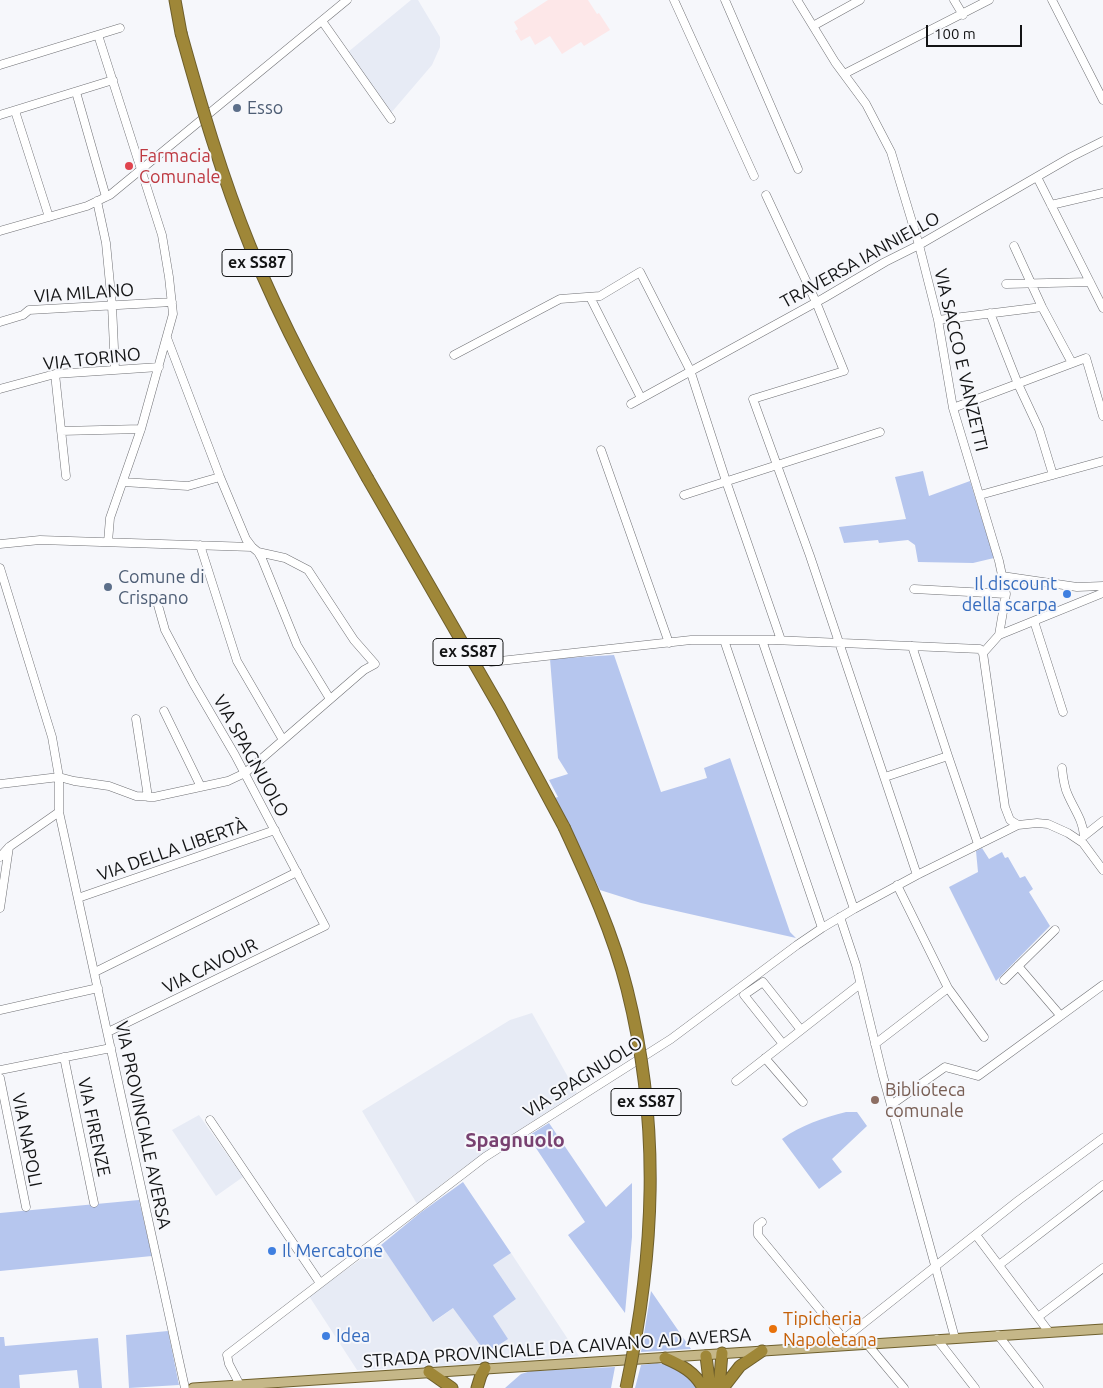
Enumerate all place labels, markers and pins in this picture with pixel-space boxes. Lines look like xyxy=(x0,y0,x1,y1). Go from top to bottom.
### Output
place label: Esso xyxy=(247,97,283,119)
marker: Esso xyxy=(231,102,243,114)
place label: Farmacia Comunale xyxy=(139,145,221,188)
marker: Farmacia Comunale xyxy=(123,160,135,172)
place label: Comune di Crispano xyxy=(118,566,205,608)
place label: Il discount della scarpa xyxy=(962,573,1057,616)
marker: Comune di Crispano xyxy=(102,581,114,593)
marker: Il discount della scarpa xyxy=(1061,588,1073,600)
place label: Biblioteca comunale xyxy=(885,1079,965,1122)
marker: Biblioteca comunale xyxy=(869,1094,881,1106)
place label: Il Mercatone xyxy=(282,1240,383,1262)
marker: Il Mercatone xyxy=(266,1245,278,1257)
place label: Tipicheria Napoletana xyxy=(783,1308,877,1350)
marker: Tipicheria Napoletana xyxy=(767,1323,779,1335)
place label: Idea xyxy=(336,1325,370,1347)
marker: Idea xyxy=(320,1330,332,1342)

